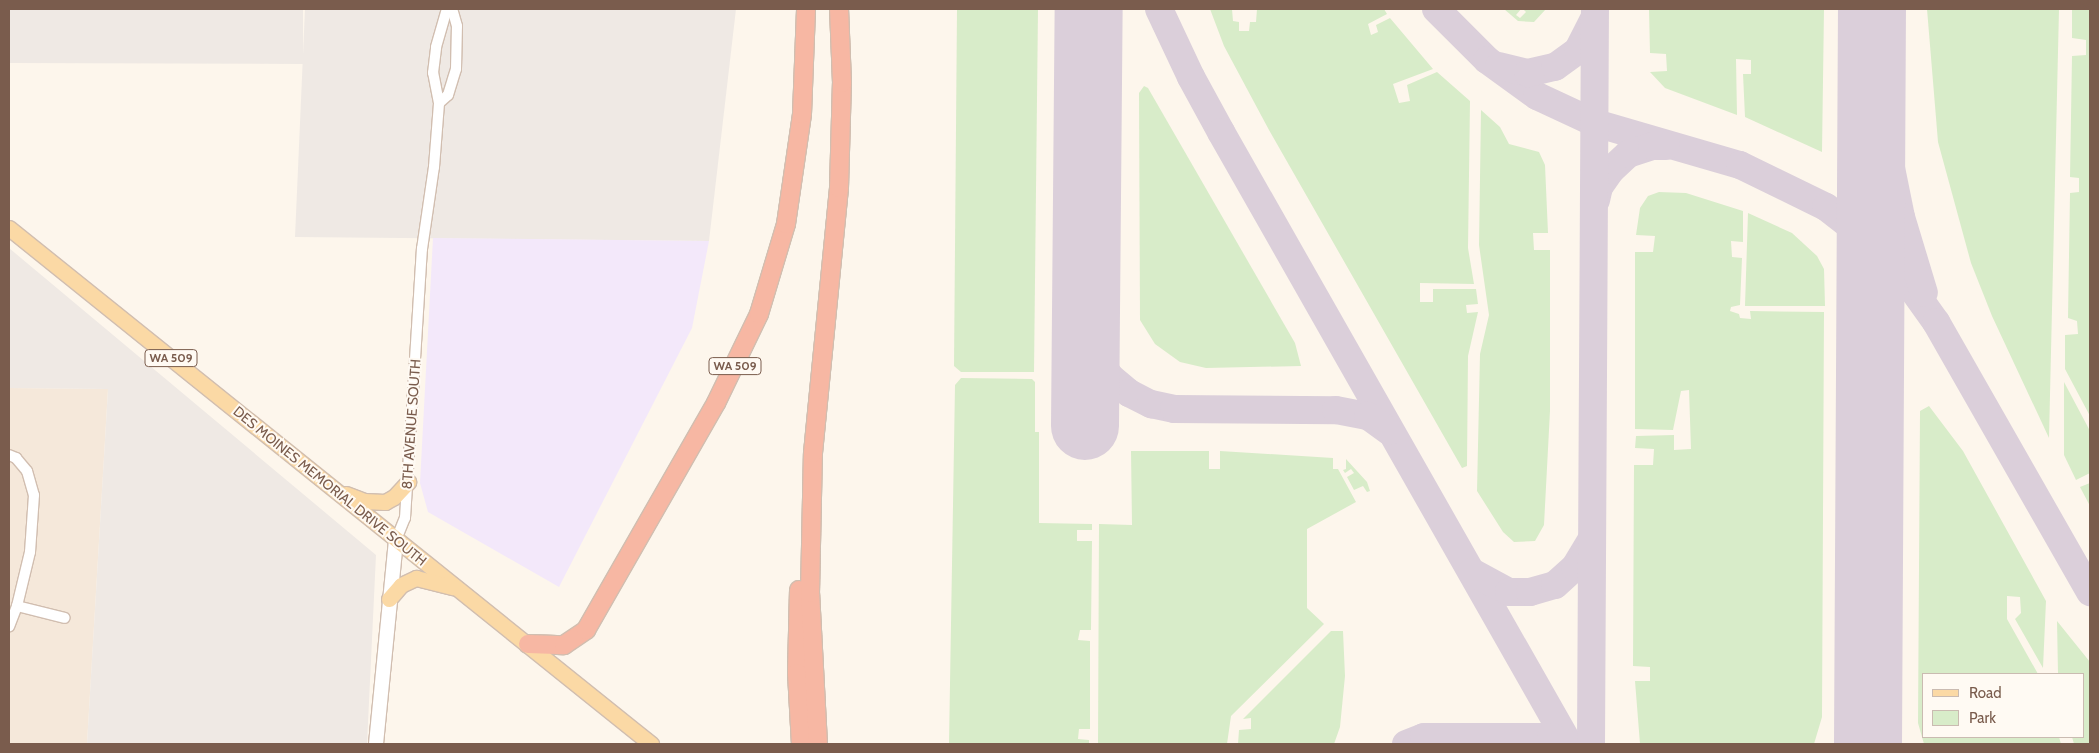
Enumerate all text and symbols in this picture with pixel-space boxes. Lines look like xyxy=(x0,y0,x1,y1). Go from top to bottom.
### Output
road number: WA 509 xyxy=(144,348,198,368)
road number: WA 509 xyxy=(708,356,762,376)
street label: 8TH AVENUE SOUTH xyxy=(398,358,424,490)
street label: DES MOINES MEMORIAL DRIVE SOUTH xyxy=(230,403,430,569)
legend xyxy=(1922,673,2084,738)
text: Road xyxy=(1969,684,2002,702)
text: Park xyxy=(1969,709,1996,727)

